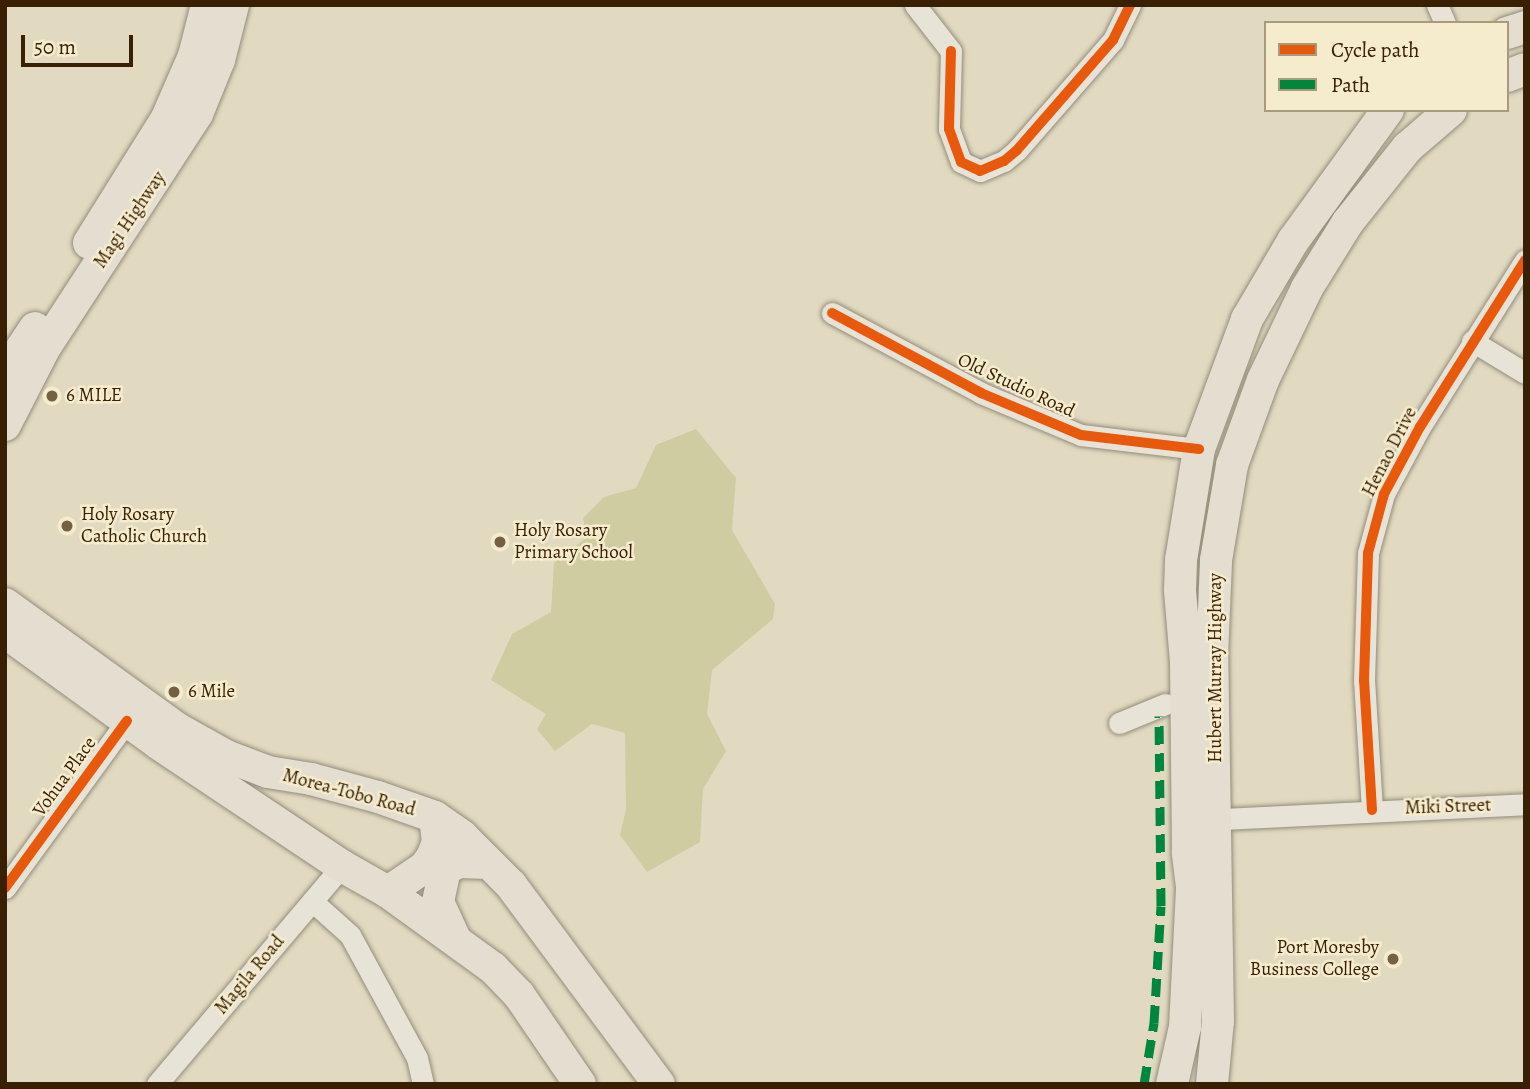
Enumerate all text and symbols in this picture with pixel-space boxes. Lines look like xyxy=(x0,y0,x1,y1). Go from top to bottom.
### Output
scale bar xyxy=(24,21,136,65)
legend xyxy=(1264,21,1509,112)
text: 50 m xyxy=(34,33,76,61)
text: Cycle path xyxy=(1331,36,1420,64)
text: Path xyxy=(1331,71,1370,99)
street label: Magi Highway xyxy=(89,167,171,273)
street label: Old Studio Road xyxy=(954,349,1078,423)
place label: 6 MILE xyxy=(66,385,122,407)
marker: 6 MILE xyxy=(44,388,60,404)
street label: Henao Drive xyxy=(1358,403,1422,501)
place label: Holy Rosary Catholic Church xyxy=(81,504,207,548)
marker: Holy Rosary Catholic Church xyxy=(59,518,75,534)
place label: Holy Rosary Primary School xyxy=(514,520,633,564)
marker: Holy Rosary Primary School xyxy=(492,534,508,550)
street label: Hubert Murray Highway xyxy=(1205,573,1227,763)
place label: 6 Mile xyxy=(188,681,235,703)
marker: 6 Mile xyxy=(166,684,182,700)
street label: Vohua Place xyxy=(28,733,102,821)
street label: Morea-Tobo Road xyxy=(280,764,418,822)
street label: Miki Street xyxy=(1404,794,1492,820)
street label: Magila Road xyxy=(210,931,290,1019)
place label: Port Moresby Business College xyxy=(1250,937,1379,981)
marker: Port Moresby Business College xyxy=(1385,951,1401,967)

